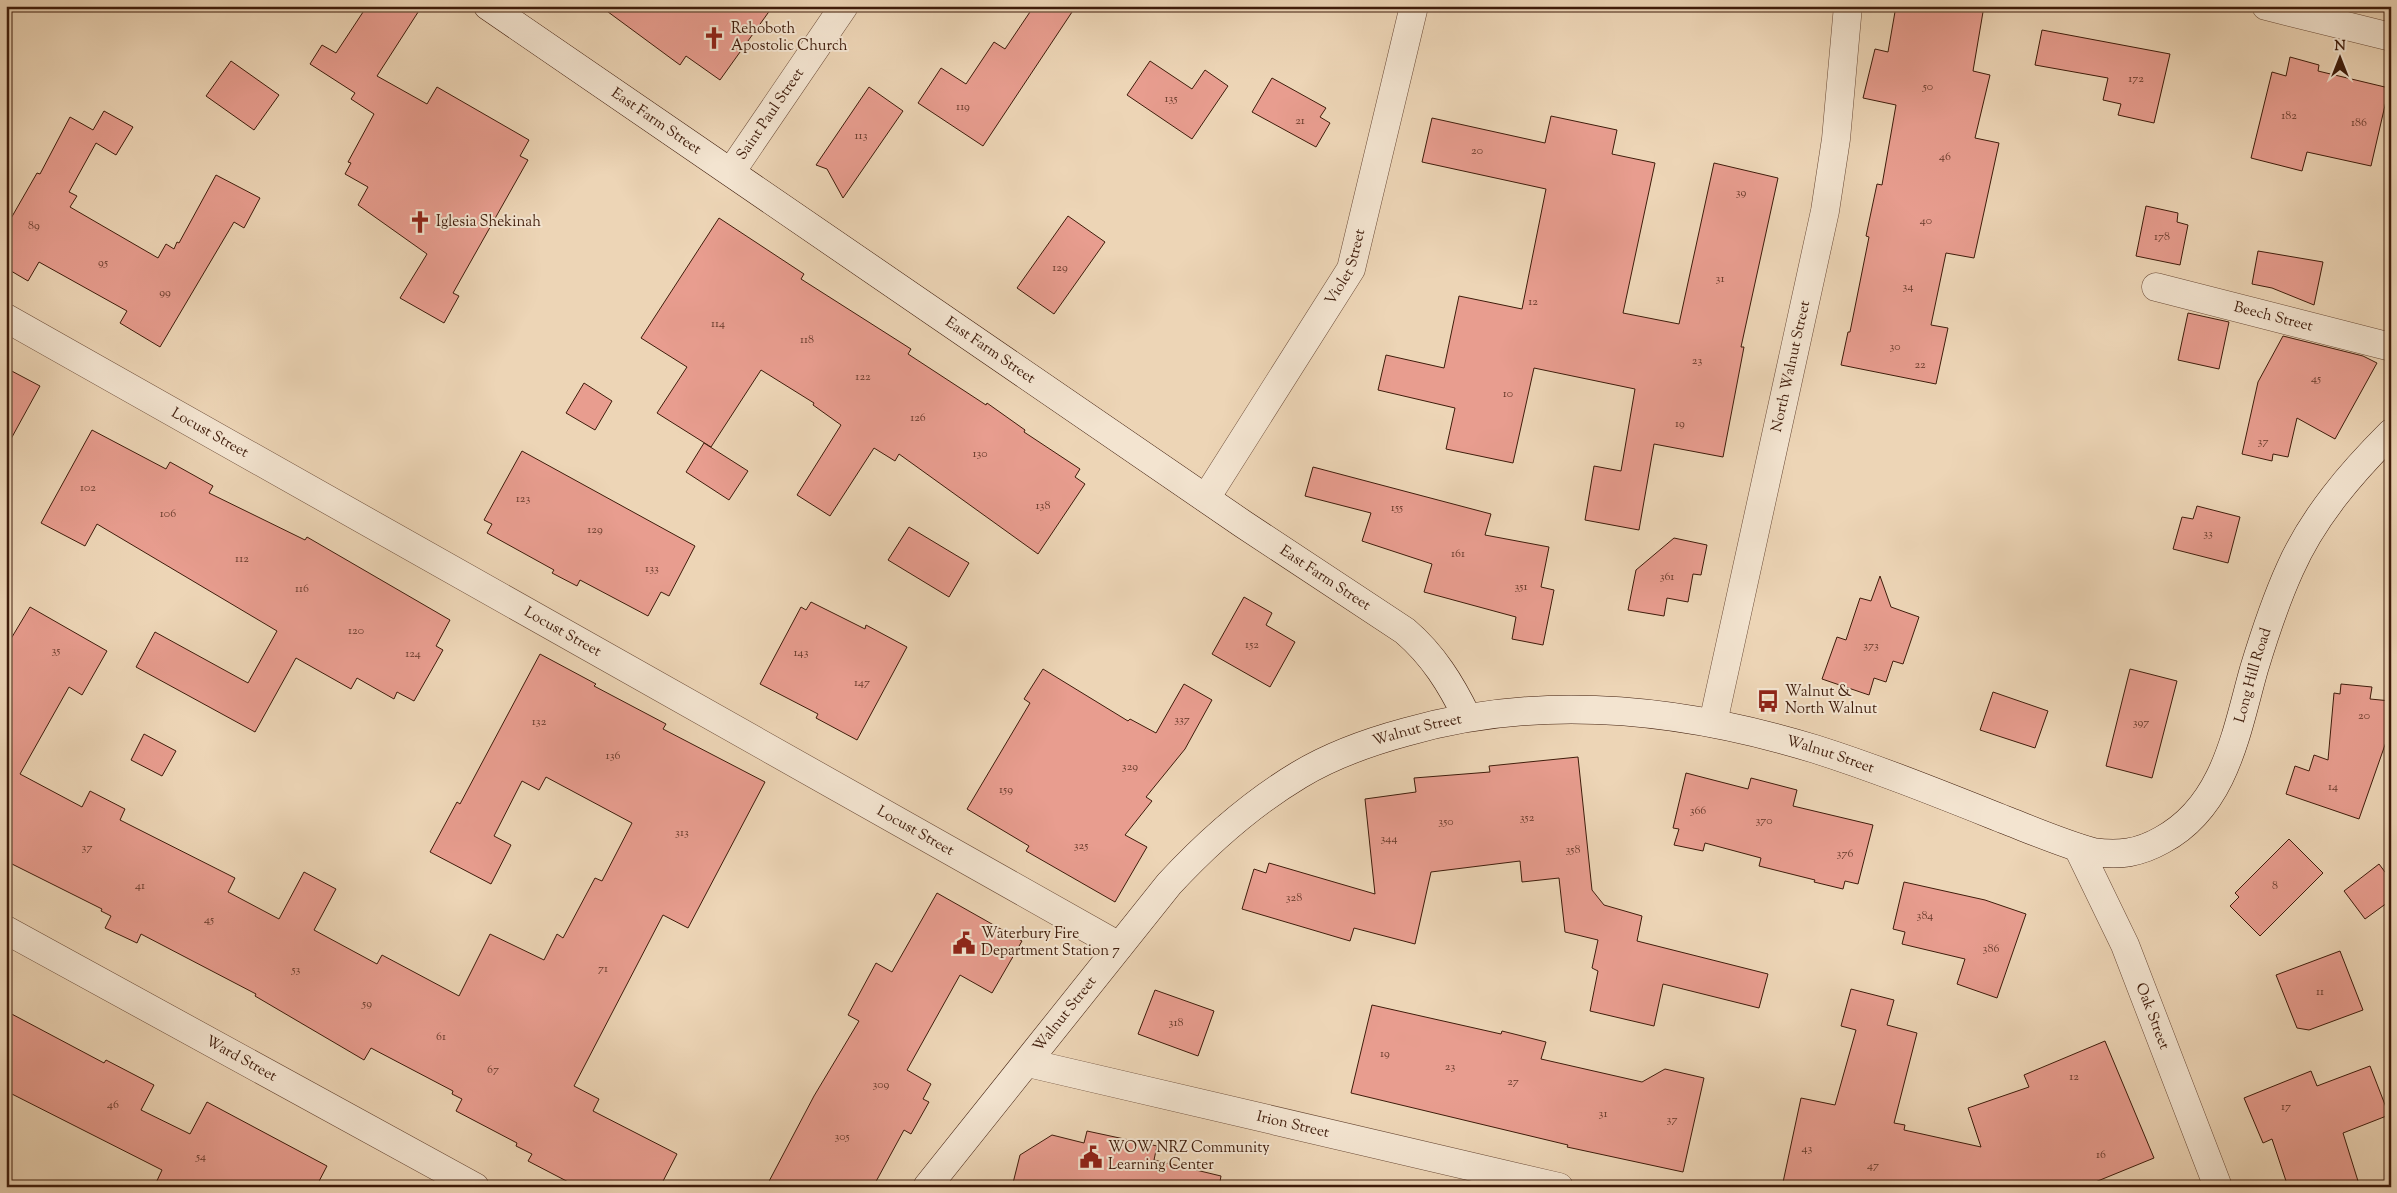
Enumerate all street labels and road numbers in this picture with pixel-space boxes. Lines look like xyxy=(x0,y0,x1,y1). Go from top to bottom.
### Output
street label: Saint Paul Street xyxy=(732,64,809,164)
street label: East Farm Street xyxy=(607,83,705,160)
street label: Violet Street xyxy=(1320,227,1371,309)
street label: Beech Street xyxy=(2231,297,2315,337)
street label: North Walnut Street xyxy=(1766,299,1816,434)
street label: East Farm Street xyxy=(941,312,1039,389)
street label: Locust Street xyxy=(167,403,252,463)
street label: East Farm Street xyxy=(1275,541,1375,616)
street label: Locust Street xyxy=(520,602,605,662)
street label: Long Hill Road xyxy=(2230,625,2277,725)
street label: Walnut Street xyxy=(1370,709,1463,752)
street label: Walnut Street xyxy=(1784,731,1877,779)
street label: Locust Street xyxy=(873,801,958,861)
street label: Walnut Street xyxy=(1028,972,1102,1057)
street label: Oak Street xyxy=(2130,980,2175,1053)
street label: Ward Street xyxy=(202,1031,281,1087)
street label: Irion Street xyxy=(1255,1106,1331,1143)

